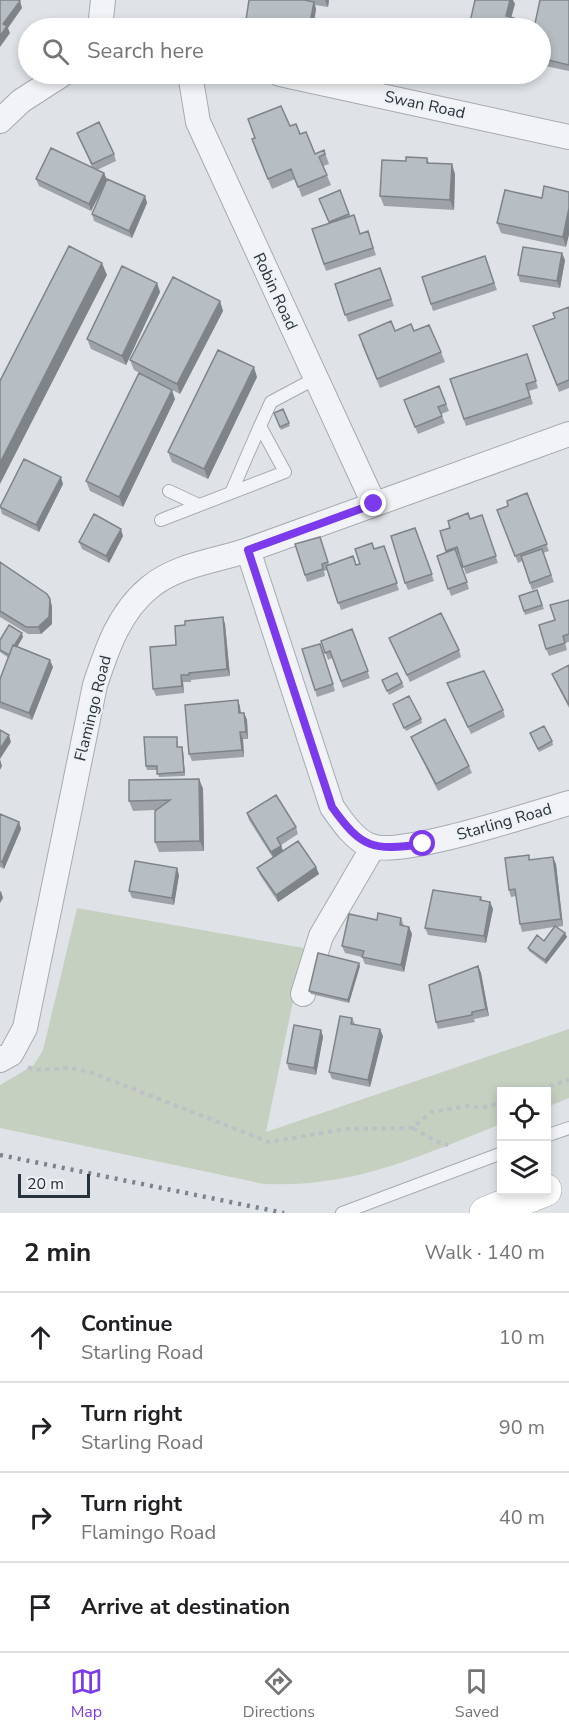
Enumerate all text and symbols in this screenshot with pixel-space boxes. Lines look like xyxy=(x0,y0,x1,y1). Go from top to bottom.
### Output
search box xyxy=(18,18,551,84)
icon: search xyxy=(39,35,72,68)
text: Search here xyxy=(87,36,204,66)
street label: Swan Road xyxy=(382,86,467,124)
street label: Robin Road xyxy=(248,249,303,334)
route end xyxy=(360,490,386,516)
street label: Flamingo Road xyxy=(69,653,117,763)
street label: Starling Road xyxy=(454,798,554,846)
route start xyxy=(409,830,435,856)
map controls xyxy=(497,1087,551,1195)
button: locate xyxy=(497,1087,551,1141)
button: layers xyxy=(497,1141,551,1195)
scale bar xyxy=(18,1171,90,1198)
text: 20 m xyxy=(27,1173,64,1195)
text: 2 min xyxy=(24,1235,91,1270)
text: Walk · 140 m xyxy=(425,1239,545,1266)
text: Continue xyxy=(81,1309,172,1339)
icon: ahead xyxy=(24,1321,57,1354)
text: 10 m xyxy=(499,1324,545,1351)
text: Starling Road xyxy=(81,1339,203,1366)
text: Turn right xyxy=(81,1399,182,1429)
icon: right xyxy=(24,1411,57,1444)
text: 90 m xyxy=(499,1414,545,1441)
text: Starling Road xyxy=(81,1429,203,1456)
text: Turn right xyxy=(81,1489,182,1519)
icon: right xyxy=(24,1501,57,1534)
text: 40 m xyxy=(499,1504,545,1531)
text: Flamingo Road xyxy=(81,1519,216,1546)
icon: arrive xyxy=(24,1591,57,1624)
text: Arrive at destination xyxy=(81,1592,290,1622)
tab: Map xyxy=(70,1665,103,1723)
tab: Directions xyxy=(243,1665,315,1723)
tab: Saved xyxy=(455,1665,499,1723)

